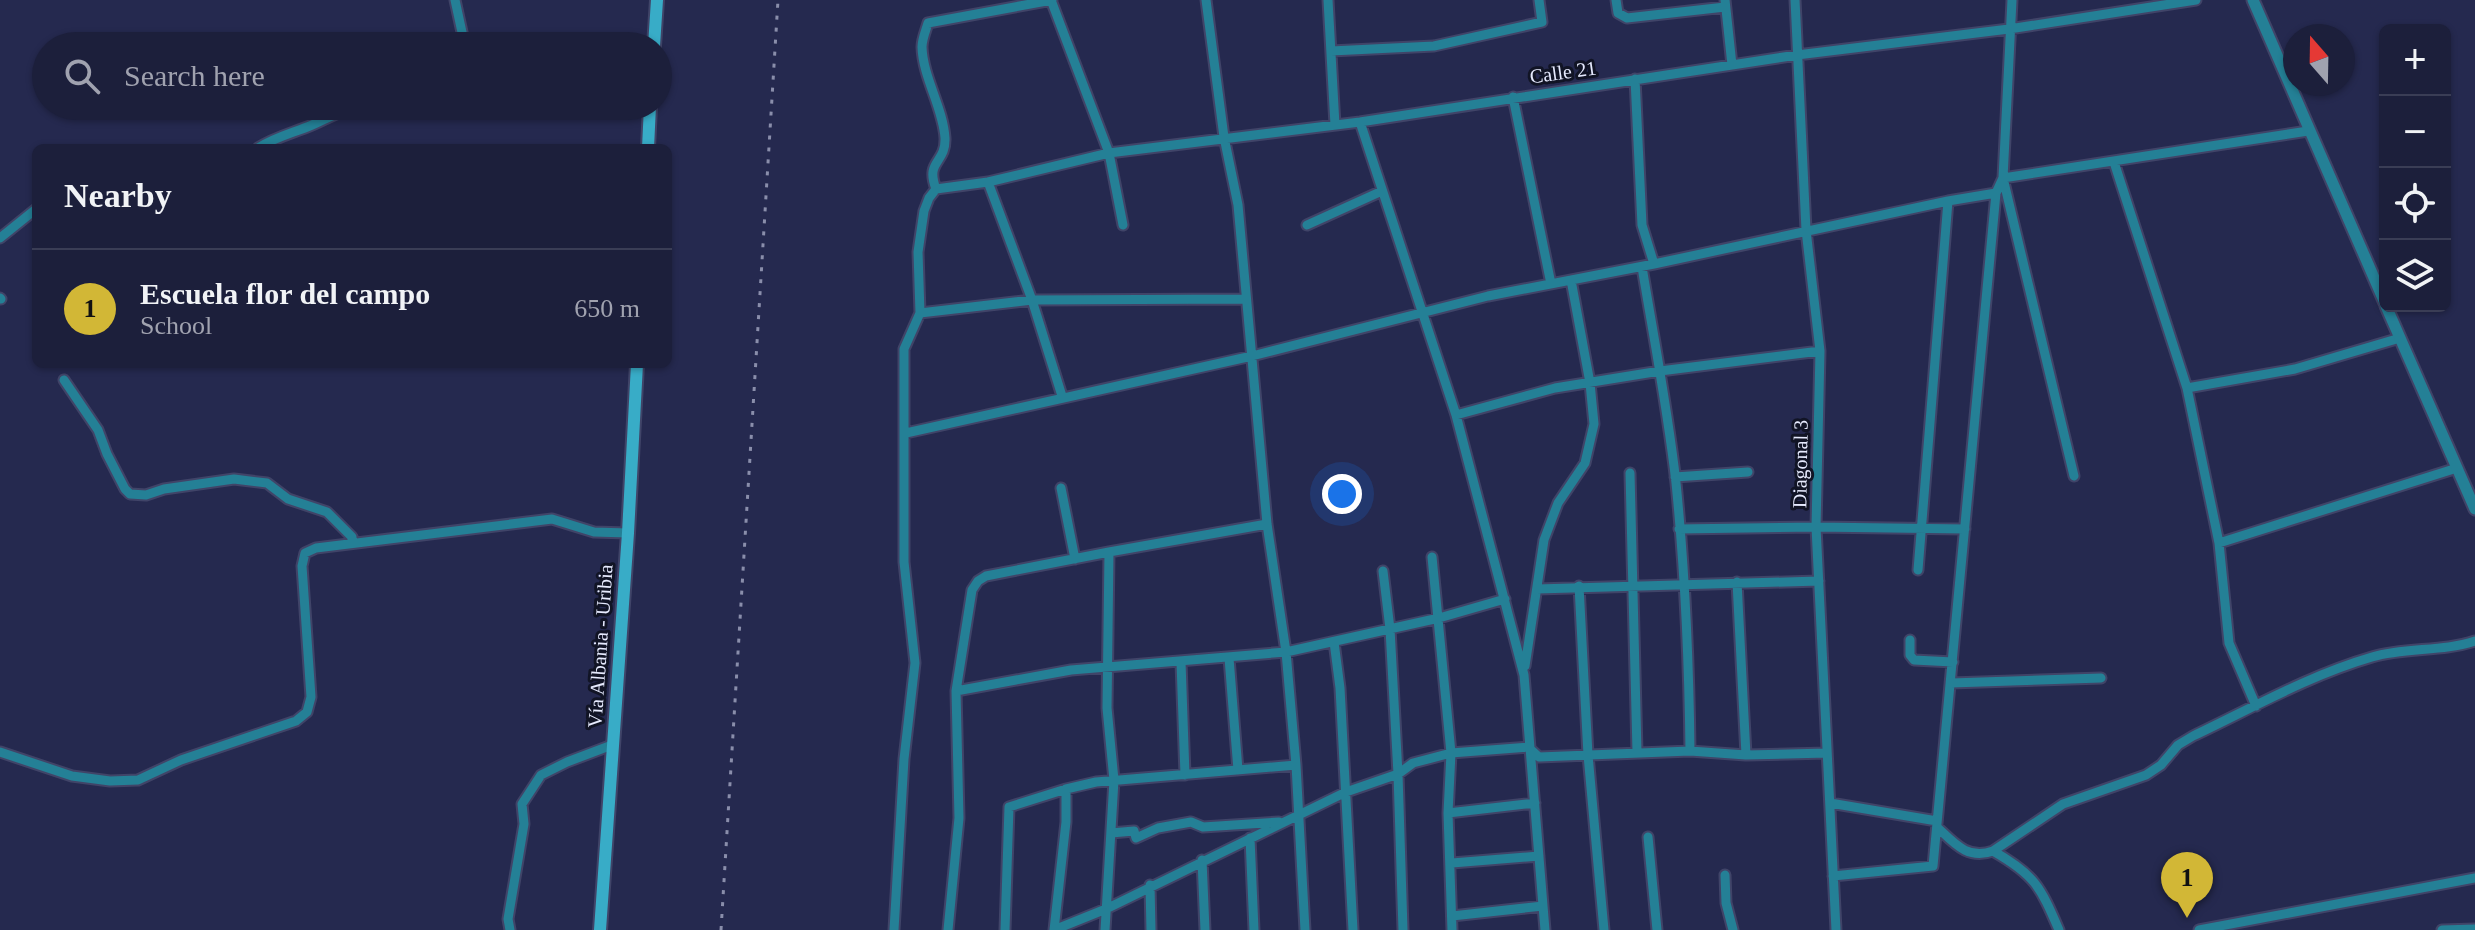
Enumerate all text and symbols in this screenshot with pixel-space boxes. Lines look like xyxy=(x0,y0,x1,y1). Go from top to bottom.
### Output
north arrow xyxy=(2283,24,2355,96)
map controls xyxy=(2379,24,2451,312)
button: + xyxy=(2379,24,2451,96)
search box xyxy=(32,32,672,120)
icon: search xyxy=(60,54,104,98)
street label: Calle 21 xyxy=(1528,56,1598,88)
text: Search here xyxy=(124,59,265,92)
button: − xyxy=(2379,96,2451,168)
button: locate xyxy=(2379,168,2451,240)
text: Nearby xyxy=(64,177,172,214)
button: layers xyxy=(2379,240,2451,312)
text: Escuela flor del campo xyxy=(140,277,430,310)
text: 1 xyxy=(84,294,97,323)
text: 650 m xyxy=(574,294,640,323)
text: School xyxy=(140,311,212,340)
street label: Diagonal 3 xyxy=(1788,420,1813,508)
your location xyxy=(1322,474,1362,514)
street label: Vía Albania - Uribia xyxy=(583,563,617,728)
pin: 1 xyxy=(2161,852,2213,918)

